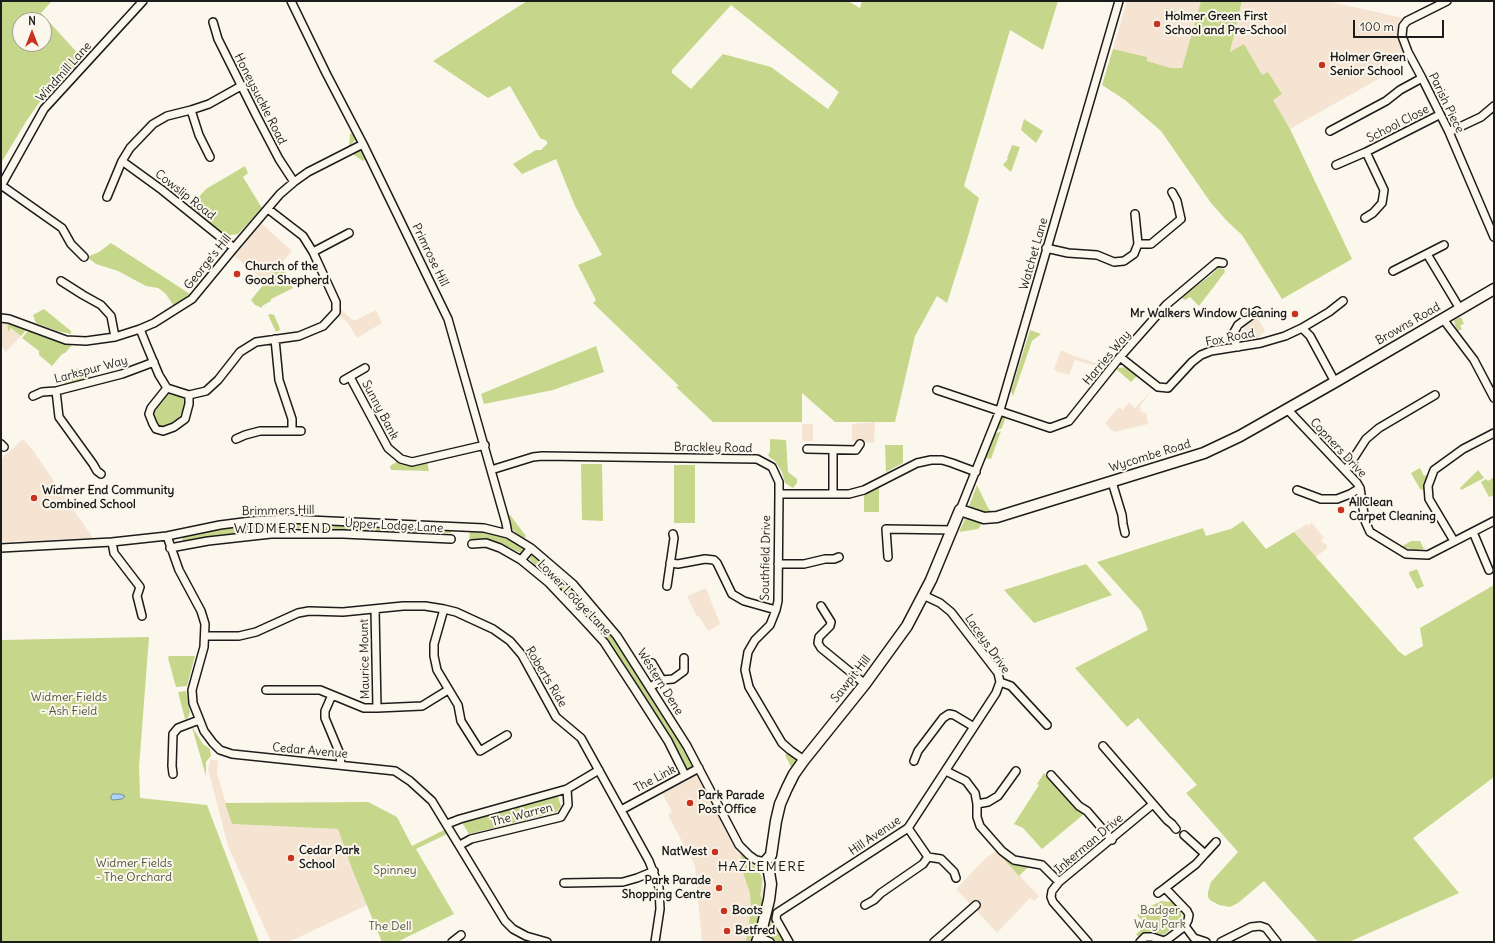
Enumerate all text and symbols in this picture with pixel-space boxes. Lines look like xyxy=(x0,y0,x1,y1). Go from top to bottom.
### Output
place label: Holmer Green First School and Pre-School xyxy=(1165,10,1286,38)
north arrow xyxy=(12,12,52,52)
scale bar xyxy=(1355,12,1446,38)
text: N xyxy=(28,14,36,28)
marker: Holmer Green First School and Pre-School xyxy=(1152,19,1162,29)
text: 100 m xyxy=(1360,19,1394,34)
street label: Windmill Lane xyxy=(33,39,95,105)
street label: Honeysuckle Road xyxy=(231,51,289,147)
place label: Holmer Green Senior School xyxy=(1330,51,1406,79)
marker: Holmer Green Senior School xyxy=(1317,60,1327,70)
street label: Parish Piece xyxy=(1425,70,1467,136)
street label: School Close xyxy=(1364,102,1432,146)
street label: Cowslip Road xyxy=(152,167,218,223)
street label: Watchet Lane xyxy=(1017,216,1051,292)
street label: Primrose Hill xyxy=(409,221,451,289)
street label: George's Hill xyxy=(181,231,235,293)
place label: Church of the Good Shepherd xyxy=(245,260,329,288)
marker: Church of the Good Shepherd xyxy=(232,269,242,279)
street label: Browns Road xyxy=(1373,300,1443,348)
place label: Mr Walkers Window Cleaning xyxy=(1130,307,1287,321)
marker: Mr Walkers Window Cleaning xyxy=(1290,309,1300,319)
street label: Fox Road xyxy=(1204,326,1256,350)
street label: Harries Way xyxy=(1080,328,1134,388)
street label: Larkspur Way xyxy=(53,353,129,387)
street label: Sunny Bank xyxy=(358,378,402,442)
street label: Copners Drive xyxy=(1307,415,1369,481)
street label: Wycombe Road xyxy=(1107,437,1193,475)
street label: Brackley Road xyxy=(674,440,752,456)
place label: Widmer End Community Combined School xyxy=(42,484,174,512)
marker: Widmer End Community Combined School xyxy=(29,493,39,503)
place label: AllClean Carpet Cleaning xyxy=(1349,496,1436,524)
street label: Brimmers Hill xyxy=(241,503,315,519)
marker: AllClean Carpet Cleaning xyxy=(1336,505,1346,515)
street label: Southfield Drive xyxy=(758,515,774,601)
street label: Upper Lodge Lane xyxy=(344,516,444,536)
district label: WIDMER END xyxy=(234,521,332,537)
street label: Lower Lodge Lane xyxy=(534,557,614,639)
street label: Laceys Drive xyxy=(961,612,1013,676)
street label: Maurice Mount xyxy=(357,619,373,699)
street label: Roberts Ride xyxy=(522,644,570,710)
street label: Western Dene xyxy=(634,646,686,718)
street label: Sawpit Hill xyxy=(828,652,874,706)
park label: Widmer Fields - Ash Field xyxy=(31,691,107,719)
street label: Cedar Avenue xyxy=(272,741,348,761)
street label: The Link xyxy=(632,762,678,796)
place label: Park Parade Post Office xyxy=(698,789,764,817)
marker: Park Parade Post Office xyxy=(685,798,695,808)
street label: The Warren xyxy=(490,800,554,830)
street label: Inkerman Drive xyxy=(1052,811,1126,877)
street label: Hill Avenue xyxy=(846,813,904,859)
place label: Cedar Park School xyxy=(299,844,360,872)
place label: NatWest xyxy=(662,845,707,859)
marker: NatWest xyxy=(710,847,720,857)
marker: Cedar Park School xyxy=(286,853,296,863)
park label: Widmer Fields - The Orchard xyxy=(96,857,172,885)
district label: HAZLEMERE xyxy=(718,859,806,875)
park label: Spinney xyxy=(373,864,417,878)
place label: Park Parade Shopping Centre xyxy=(622,874,711,902)
marker: Park Parade Shopping Centre xyxy=(714,883,724,893)
place label: Boots xyxy=(732,904,763,918)
park label: Badger Way Park xyxy=(1134,904,1186,932)
marker: Boots xyxy=(719,906,729,916)
park label: The Dell xyxy=(369,920,411,934)
place label: Betfred xyxy=(735,924,775,938)
marker: Betfred xyxy=(722,926,732,936)

